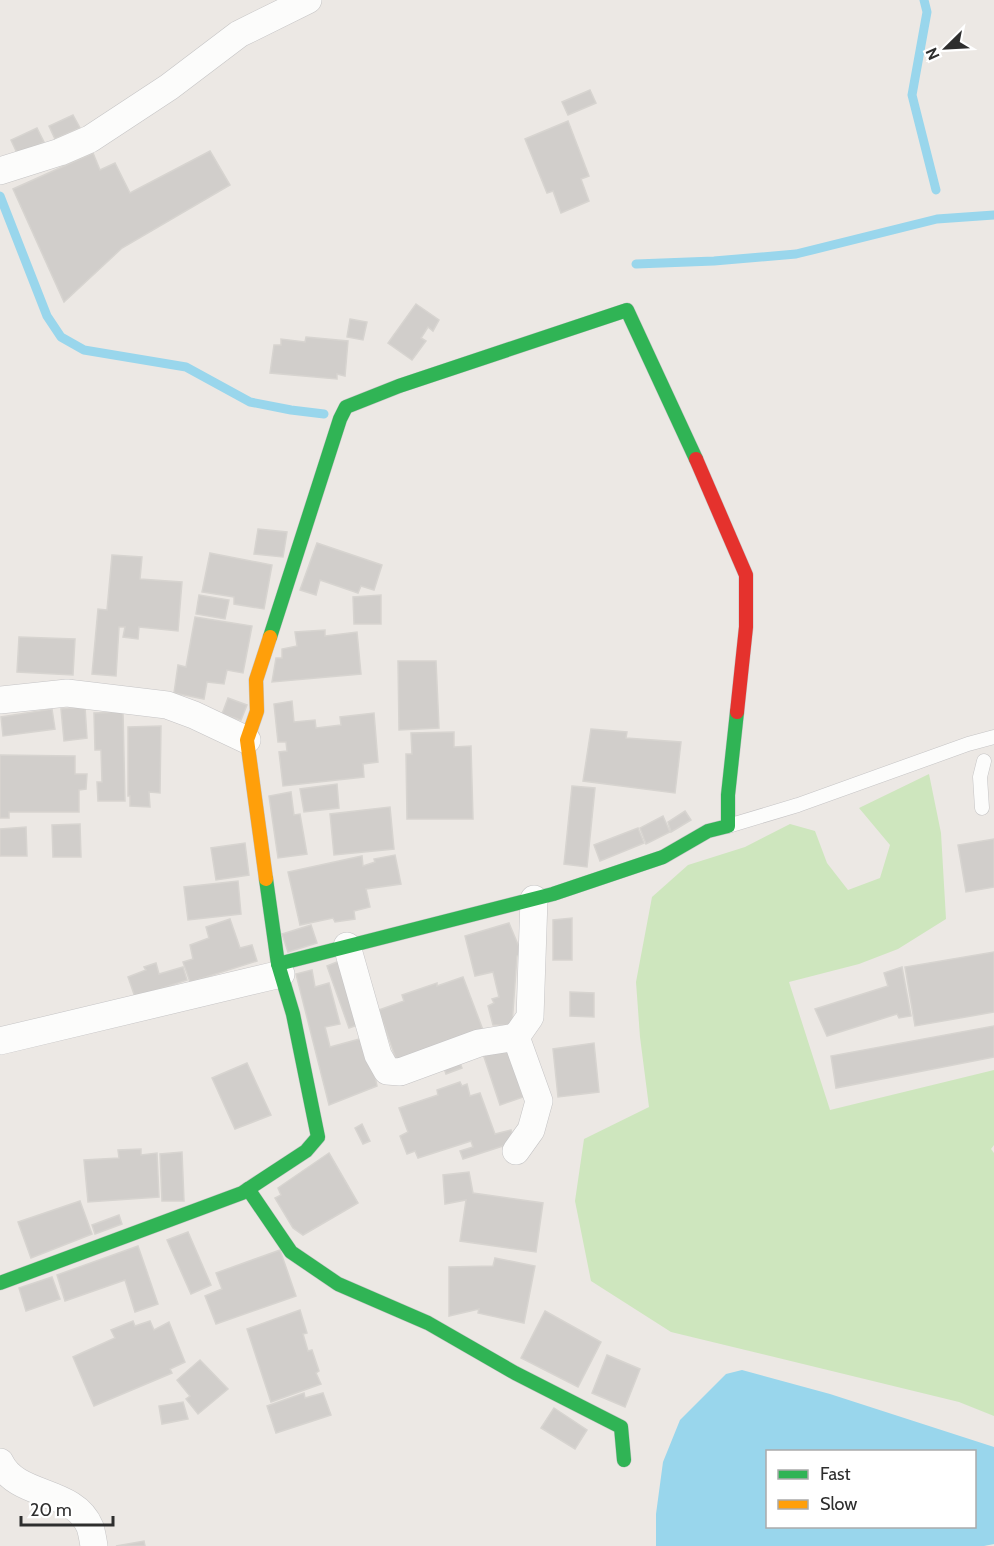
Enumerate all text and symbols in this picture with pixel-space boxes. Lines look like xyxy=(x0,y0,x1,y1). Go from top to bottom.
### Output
north arrow xyxy=(916,18,976,78)
text: N xyxy=(922,45,944,63)
legend xyxy=(766,1450,976,1528)
text: Fast xyxy=(820,1463,851,1485)
scale bar xyxy=(21,1489,112,1527)
text: Slow xyxy=(820,1493,857,1515)
text: 20 m xyxy=(30,1499,72,1521)

